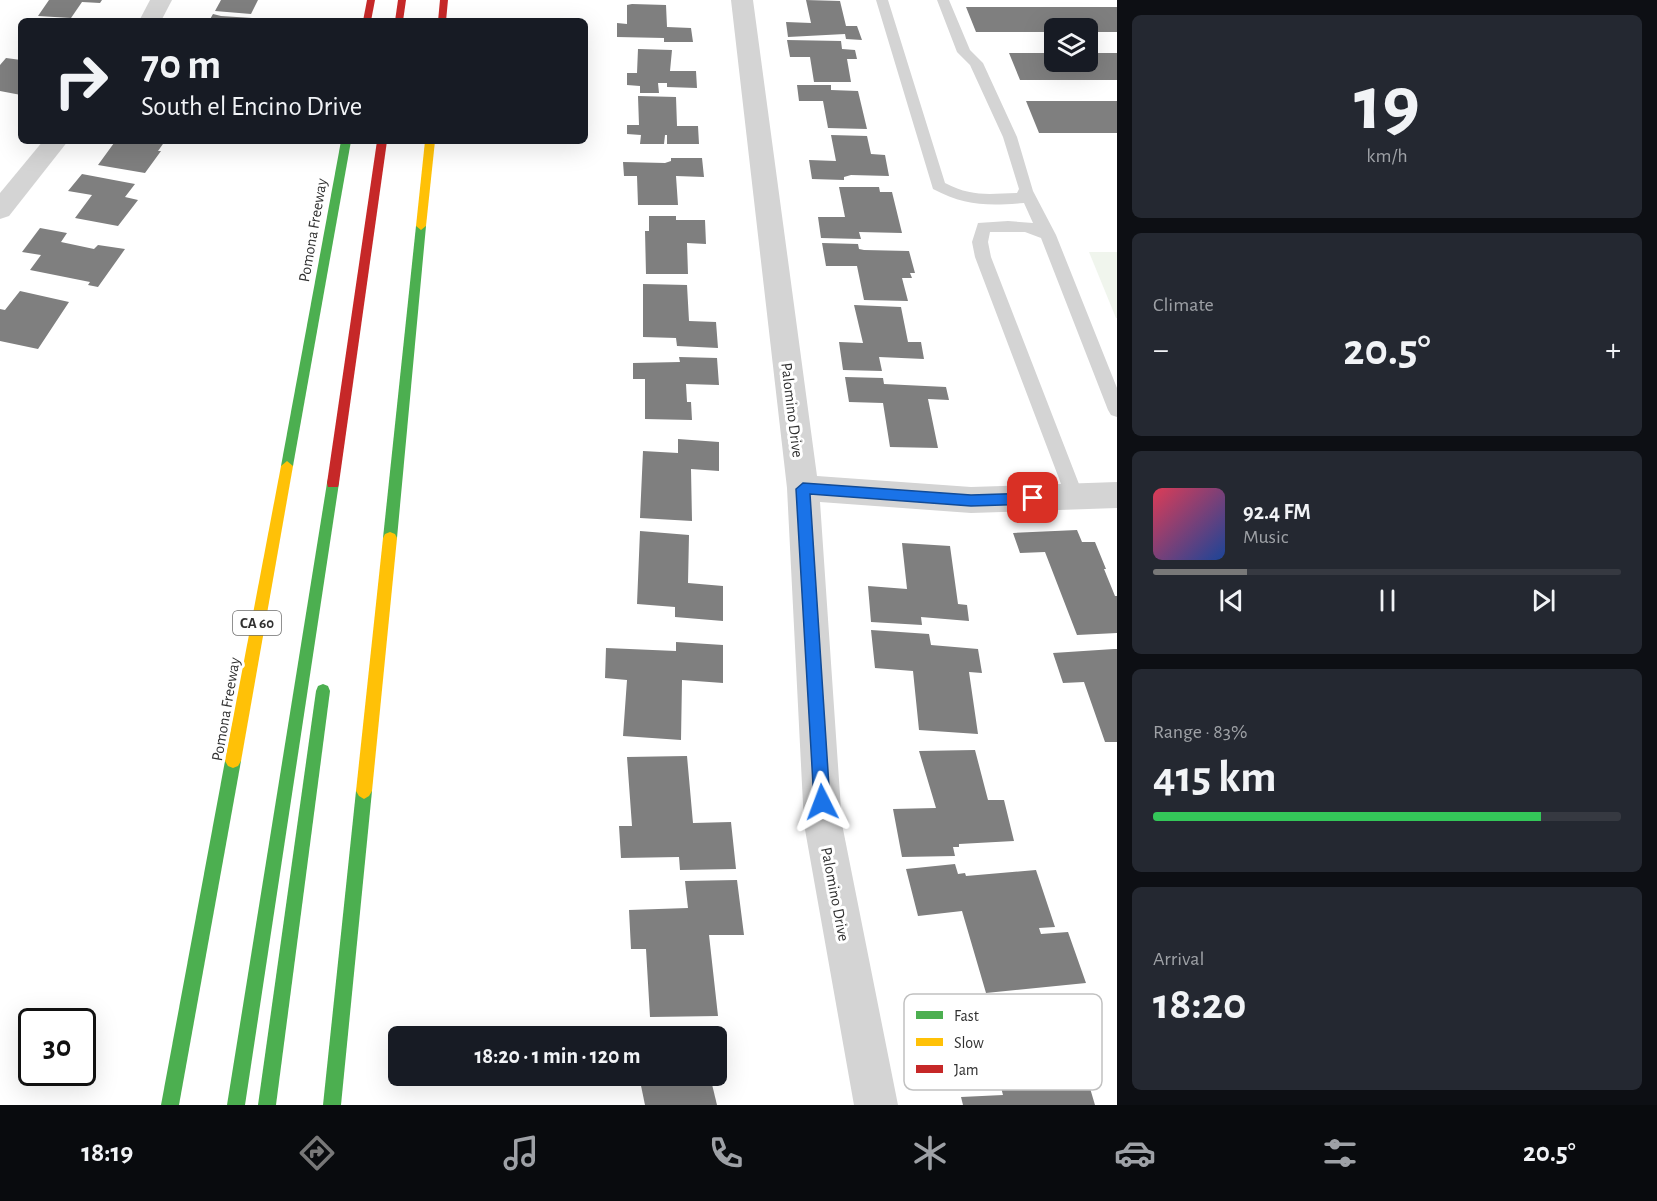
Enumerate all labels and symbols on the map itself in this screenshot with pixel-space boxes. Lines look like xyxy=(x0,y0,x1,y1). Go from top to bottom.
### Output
street label: Pomona Freeway xyxy=(296,177,331,283)
street label: Palomino Drive xyxy=(778,362,806,459)
pin xyxy=(1007,472,1058,523)
road number: CA 60 xyxy=(233,611,281,635)
street label: Pomona Freeway xyxy=(209,656,244,762)
position arrow xyxy=(790,770,854,834)
street label: Palomino Drive xyxy=(818,846,852,943)
legend xyxy=(904,994,1102,1090)
speed limit sign: 30 xyxy=(18,1008,96,1086)
text: Fast xyxy=(954,1008,979,1024)
text: Slow xyxy=(954,1035,984,1051)
text: Jam xyxy=(954,1062,979,1078)

